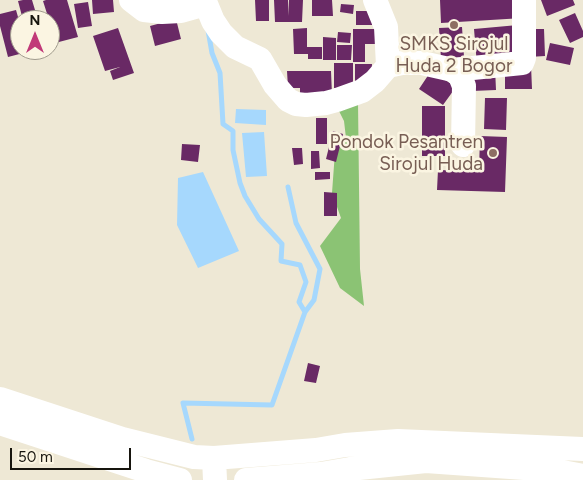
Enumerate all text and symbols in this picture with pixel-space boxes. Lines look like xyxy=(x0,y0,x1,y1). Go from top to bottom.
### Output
north arrow xyxy=(10,10,60,60)
text: N xyxy=(30,12,40,29)
marker: SMKS Sirojul Huda 2 Bogor xyxy=(448,19,460,31)
place label: SMKS Sirojul Huda 2 Bogor xyxy=(396,33,512,77)
place label: Pondok Pesantren Sirojul Huda xyxy=(330,131,483,175)
marker: Pondok Pesantren Sirojul Huda xyxy=(487,147,499,159)
scale bar xyxy=(12,438,134,470)
text: 50 m xyxy=(18,448,53,466)

